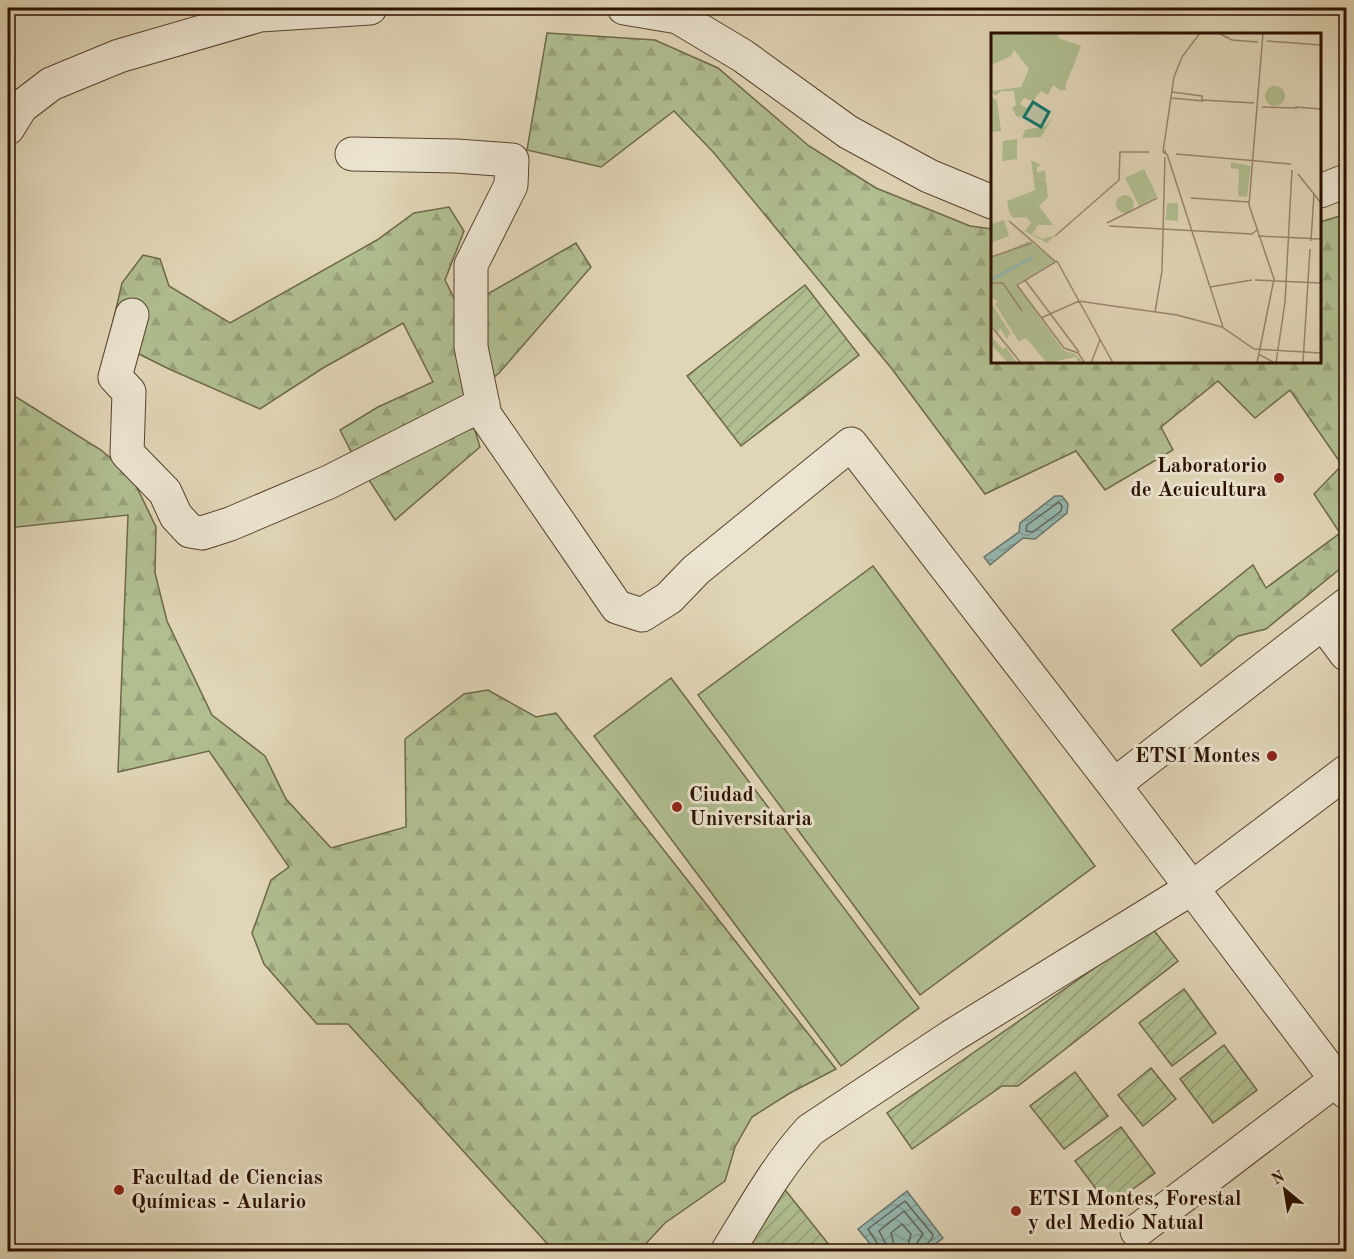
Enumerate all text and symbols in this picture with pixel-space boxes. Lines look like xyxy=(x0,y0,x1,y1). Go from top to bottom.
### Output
inset map xyxy=(991,33,1321,363)
place label: Laboratorio de Acuicultura xyxy=(1130,456,1267,501)
marker: Laboratorio de Acuicultura xyxy=(1272,471,1286,485)
place label: ETSI Montes xyxy=(1135,746,1260,767)
marker: ETSI Montes xyxy=(1265,749,1279,763)
place label: Ciudad Universitaria xyxy=(689,785,812,830)
marker: Ciudad Universitaria xyxy=(670,800,684,814)
north arrow xyxy=(1255,1160,1315,1220)
place label: Facultad de Ciencias Químicas - Aulario xyxy=(131,1168,323,1213)
text: N xyxy=(1269,1168,1288,1189)
marker: Facultad de Ciencias Químicas - Aulario xyxy=(112,1183,126,1197)
place label: ETSI Montes, Forestal y del Medio Natual xyxy=(1028,1189,1242,1234)
marker: ETSI Montes, Forestal y del Medio Natual xyxy=(1009,1204,1023,1218)

